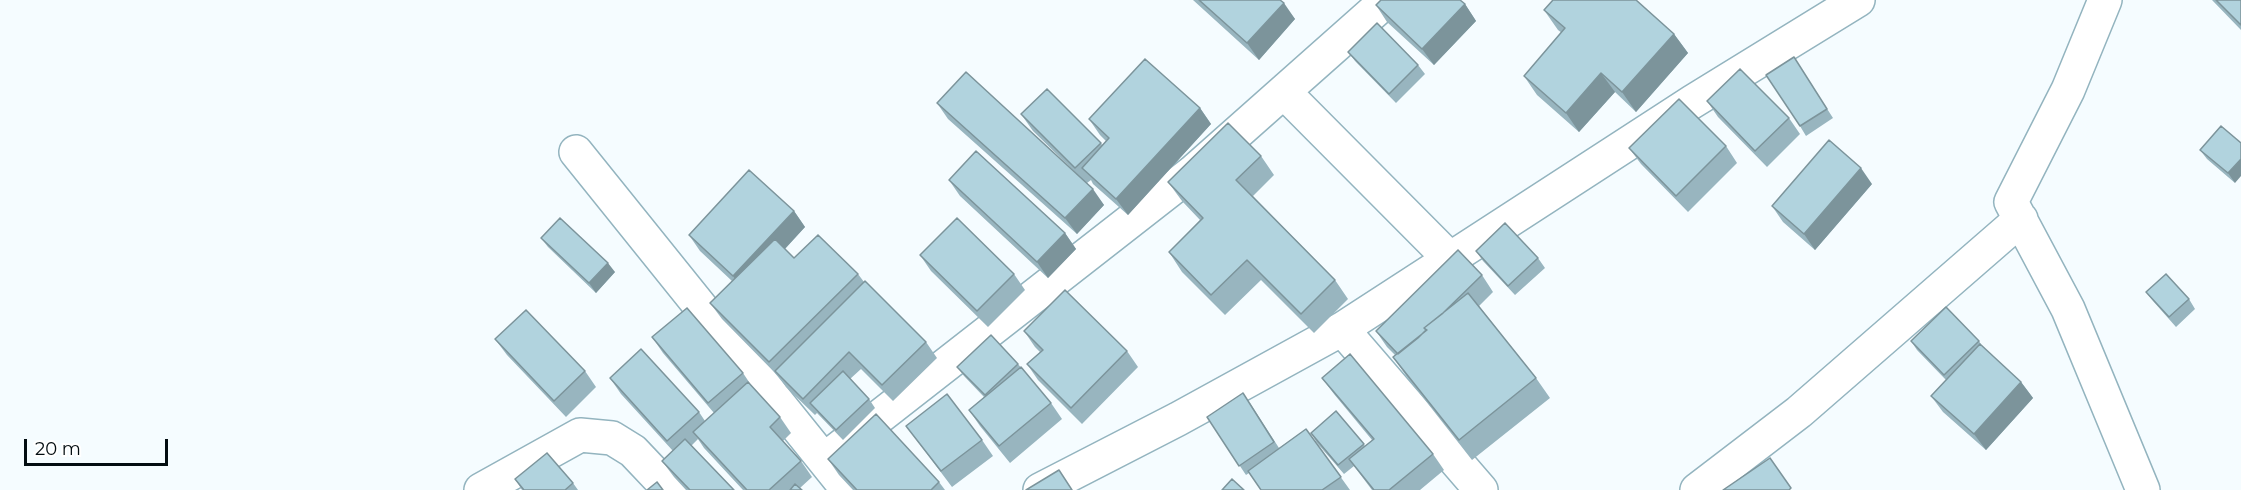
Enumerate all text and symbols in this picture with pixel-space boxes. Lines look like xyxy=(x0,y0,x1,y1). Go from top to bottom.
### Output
scale bar xyxy=(27,427,171,465)
text: 20 m xyxy=(35,438,81,460)

